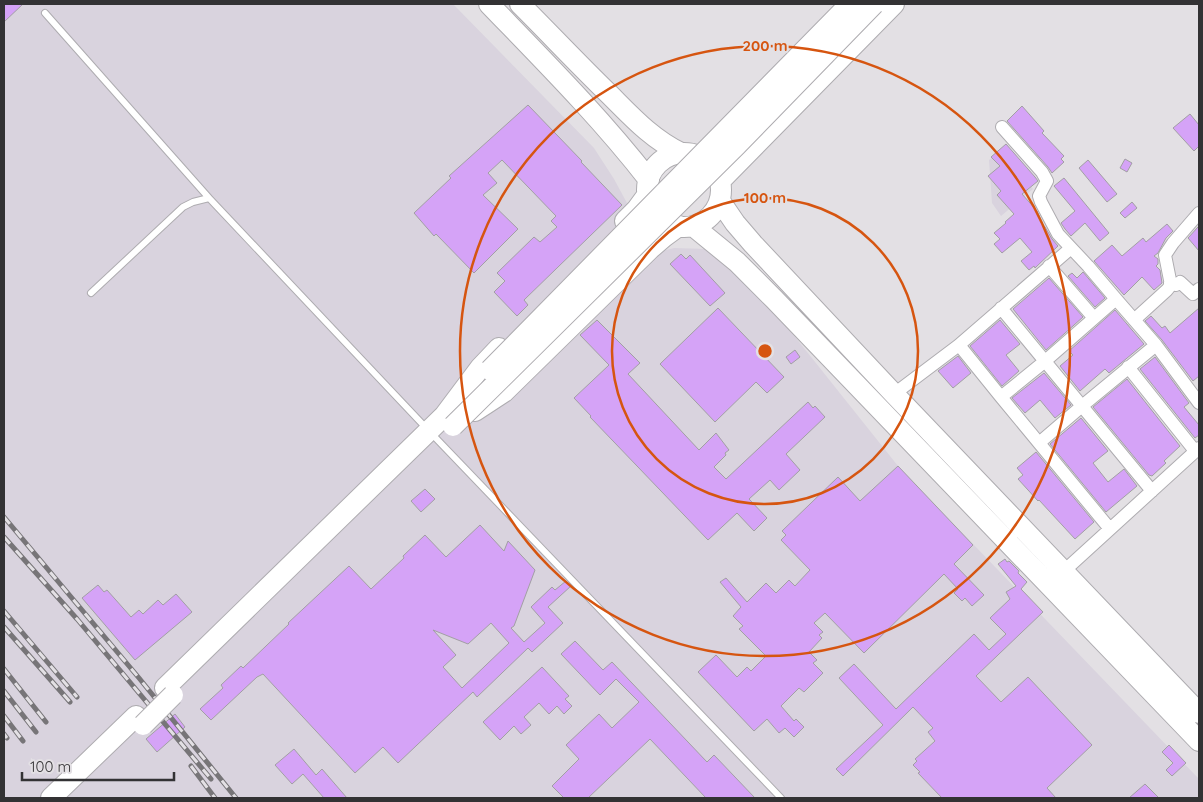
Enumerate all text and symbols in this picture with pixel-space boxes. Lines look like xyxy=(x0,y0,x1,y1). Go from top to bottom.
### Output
text: 200 m xyxy=(743,36,788,55)
text: 100 m xyxy=(744,188,786,207)
centre of rings xyxy=(756,342,774,360)
scale bar xyxy=(22,750,175,782)
text: 100 m xyxy=(30,757,71,776)

